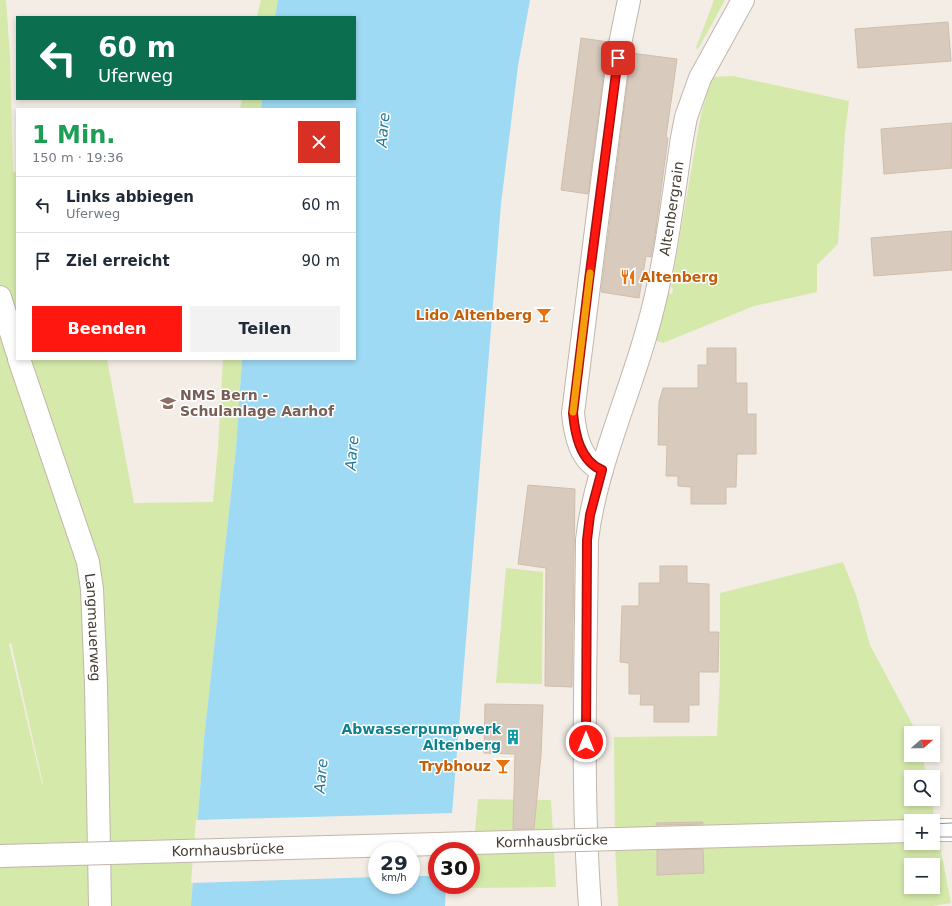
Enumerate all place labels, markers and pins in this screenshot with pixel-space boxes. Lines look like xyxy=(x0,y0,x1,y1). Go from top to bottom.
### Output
pin xyxy=(601,41,635,75)
restaurant icon: Altenberg xyxy=(619,268,637,286)
place label: Altenberg xyxy=(640,269,718,285)
bar icon: Lido Altenberg xyxy=(535,306,553,324)
place label: Lido Altenberg xyxy=(416,307,532,323)
place label: NMS Bern - Schulanlage Aarhof xyxy=(180,387,335,419)
school or university icon: NMS Bern - Schulanlage Aarhof xyxy=(159,394,177,412)
place label: Abwasserpumpwerk Altenberg xyxy=(341,721,502,753)
building icon: Abwasserpumpwerk Altenberg xyxy=(504,728,522,746)
bar icon: Trybhouz xyxy=(494,757,512,775)
place label: Trybhouz xyxy=(419,758,491,774)

